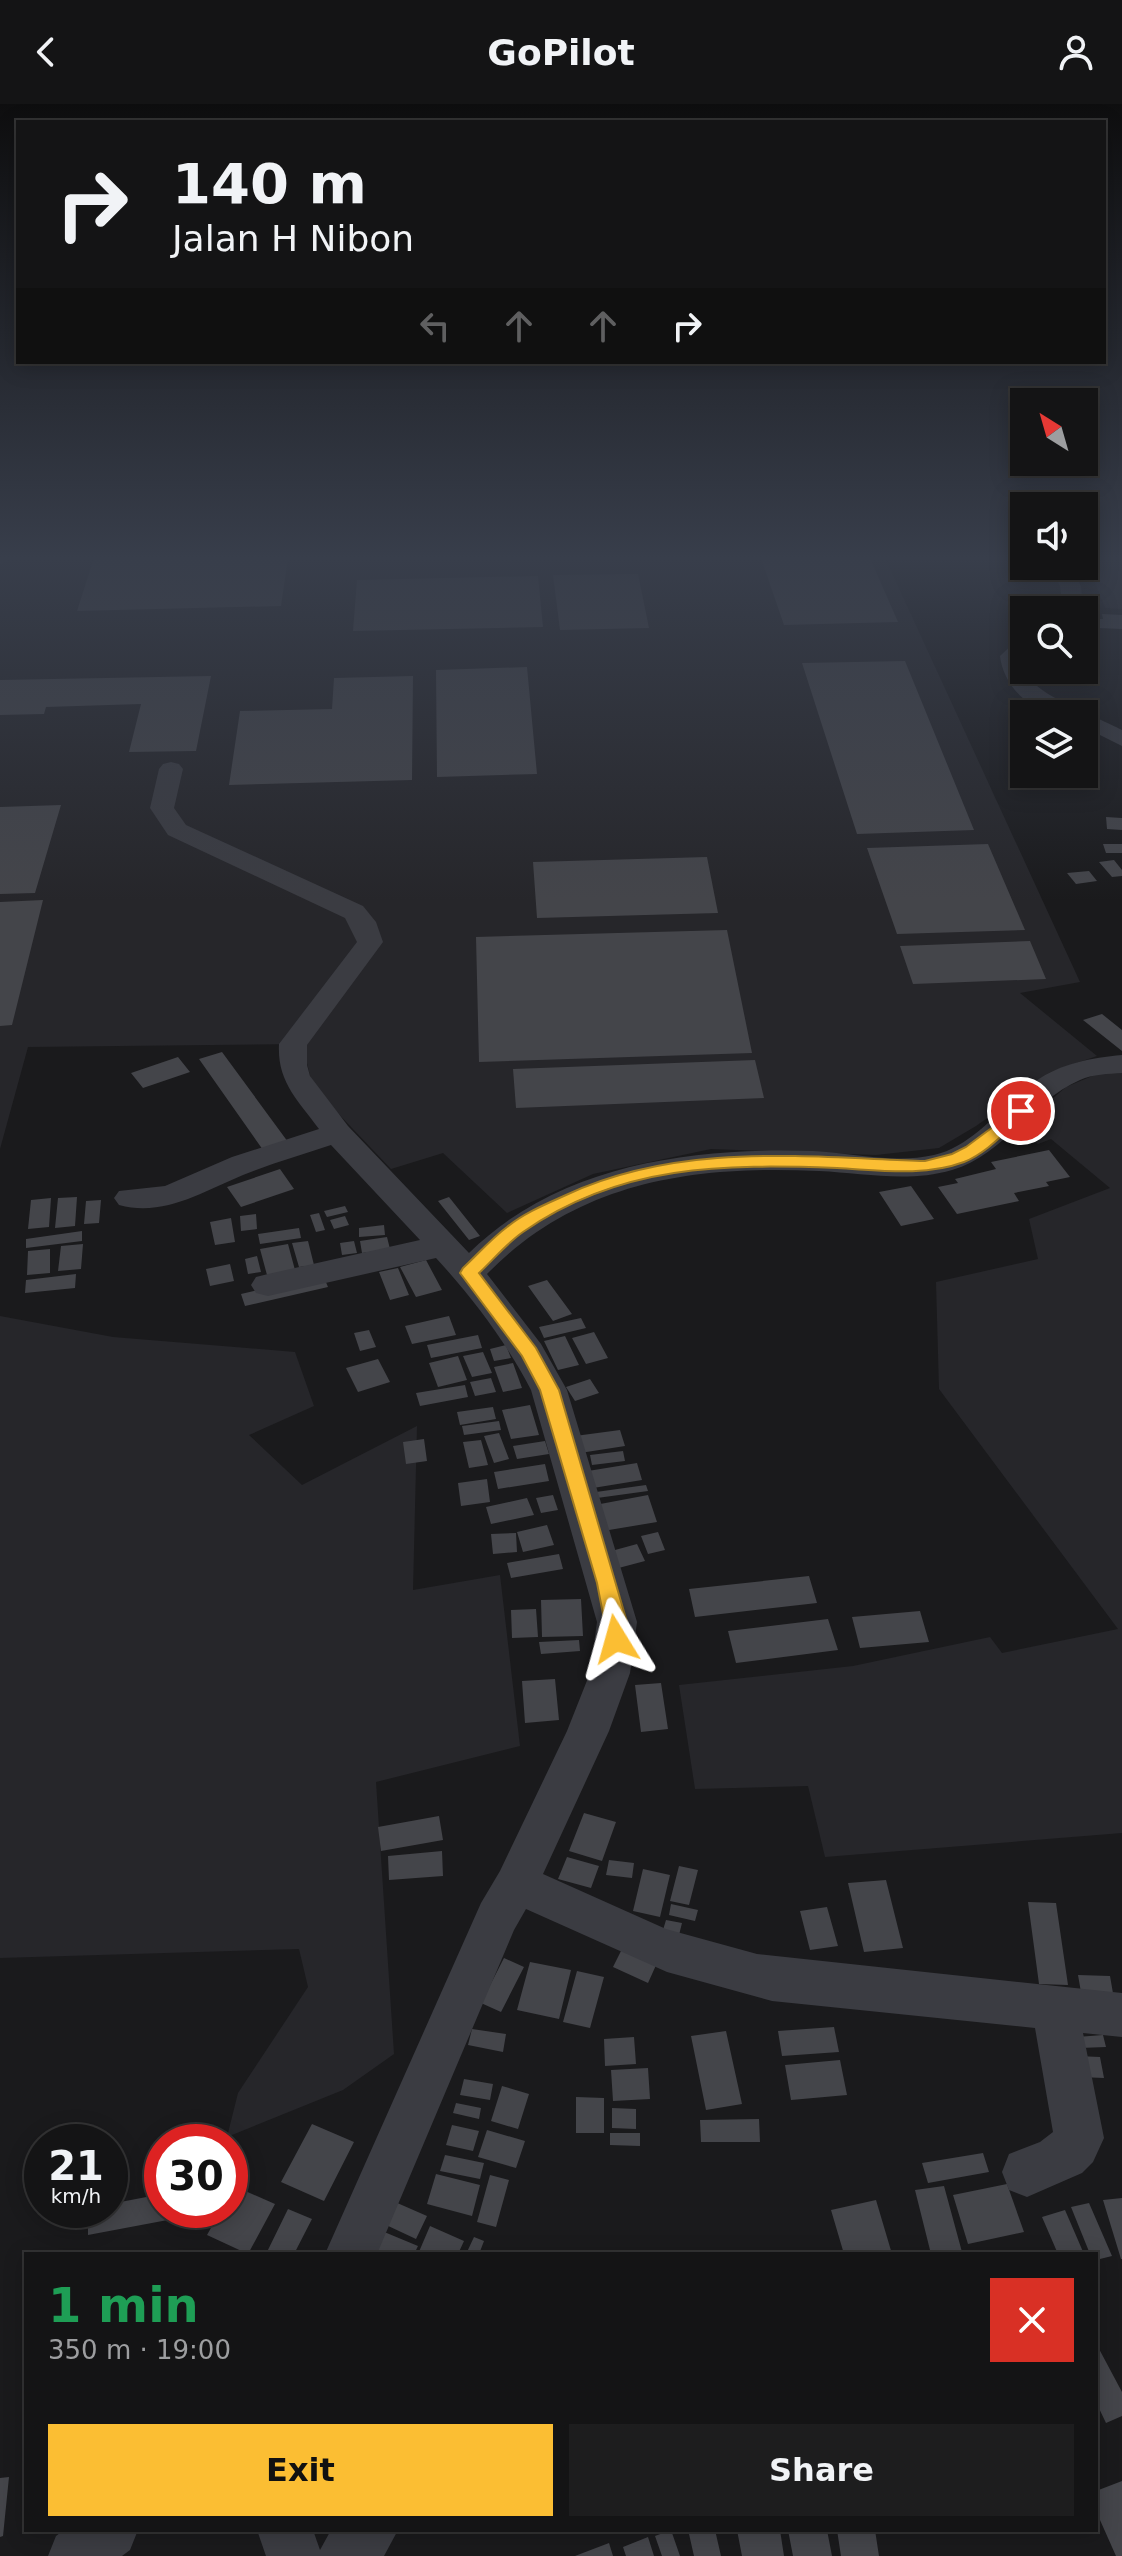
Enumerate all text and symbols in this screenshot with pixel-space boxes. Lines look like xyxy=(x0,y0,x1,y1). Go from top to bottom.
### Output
icon: back xyxy=(24,30,68,74)
icon: person xyxy=(1054,30,1098,74)
text: GoPilot xyxy=(487,32,635,73)
text: 140 m xyxy=(172,151,367,216)
icon: right xyxy=(40,152,144,256)
text: Jalan H Nibon xyxy=(172,218,414,259)
icon: left xyxy=(413,304,457,348)
icon: ahead xyxy=(497,304,541,348)
icon: ahead xyxy=(581,304,625,348)
icon: right xyxy=(665,304,709,348)
north arrow xyxy=(1010,388,1098,476)
map controls xyxy=(1010,388,1098,788)
button: sound xyxy=(1010,492,1098,580)
button: search xyxy=(1010,596,1098,684)
button: layers xyxy=(1010,700,1098,788)
pin xyxy=(987,1077,1055,1145)
icon: arrive xyxy=(999,1089,1043,1133)
position arrow xyxy=(574,1597,658,1681)
speed limit sign: 30 xyxy=(144,2124,248,2228)
text: 21 xyxy=(48,2143,104,2189)
text: km/h xyxy=(51,2184,101,2208)
text: 1 min xyxy=(48,2277,199,2333)
button: close xyxy=(990,2278,1074,2362)
text: 350 m · 19:00 xyxy=(48,2335,231,2365)
button: Exit xyxy=(48,2424,553,2516)
button: Share xyxy=(569,2424,1074,2516)

